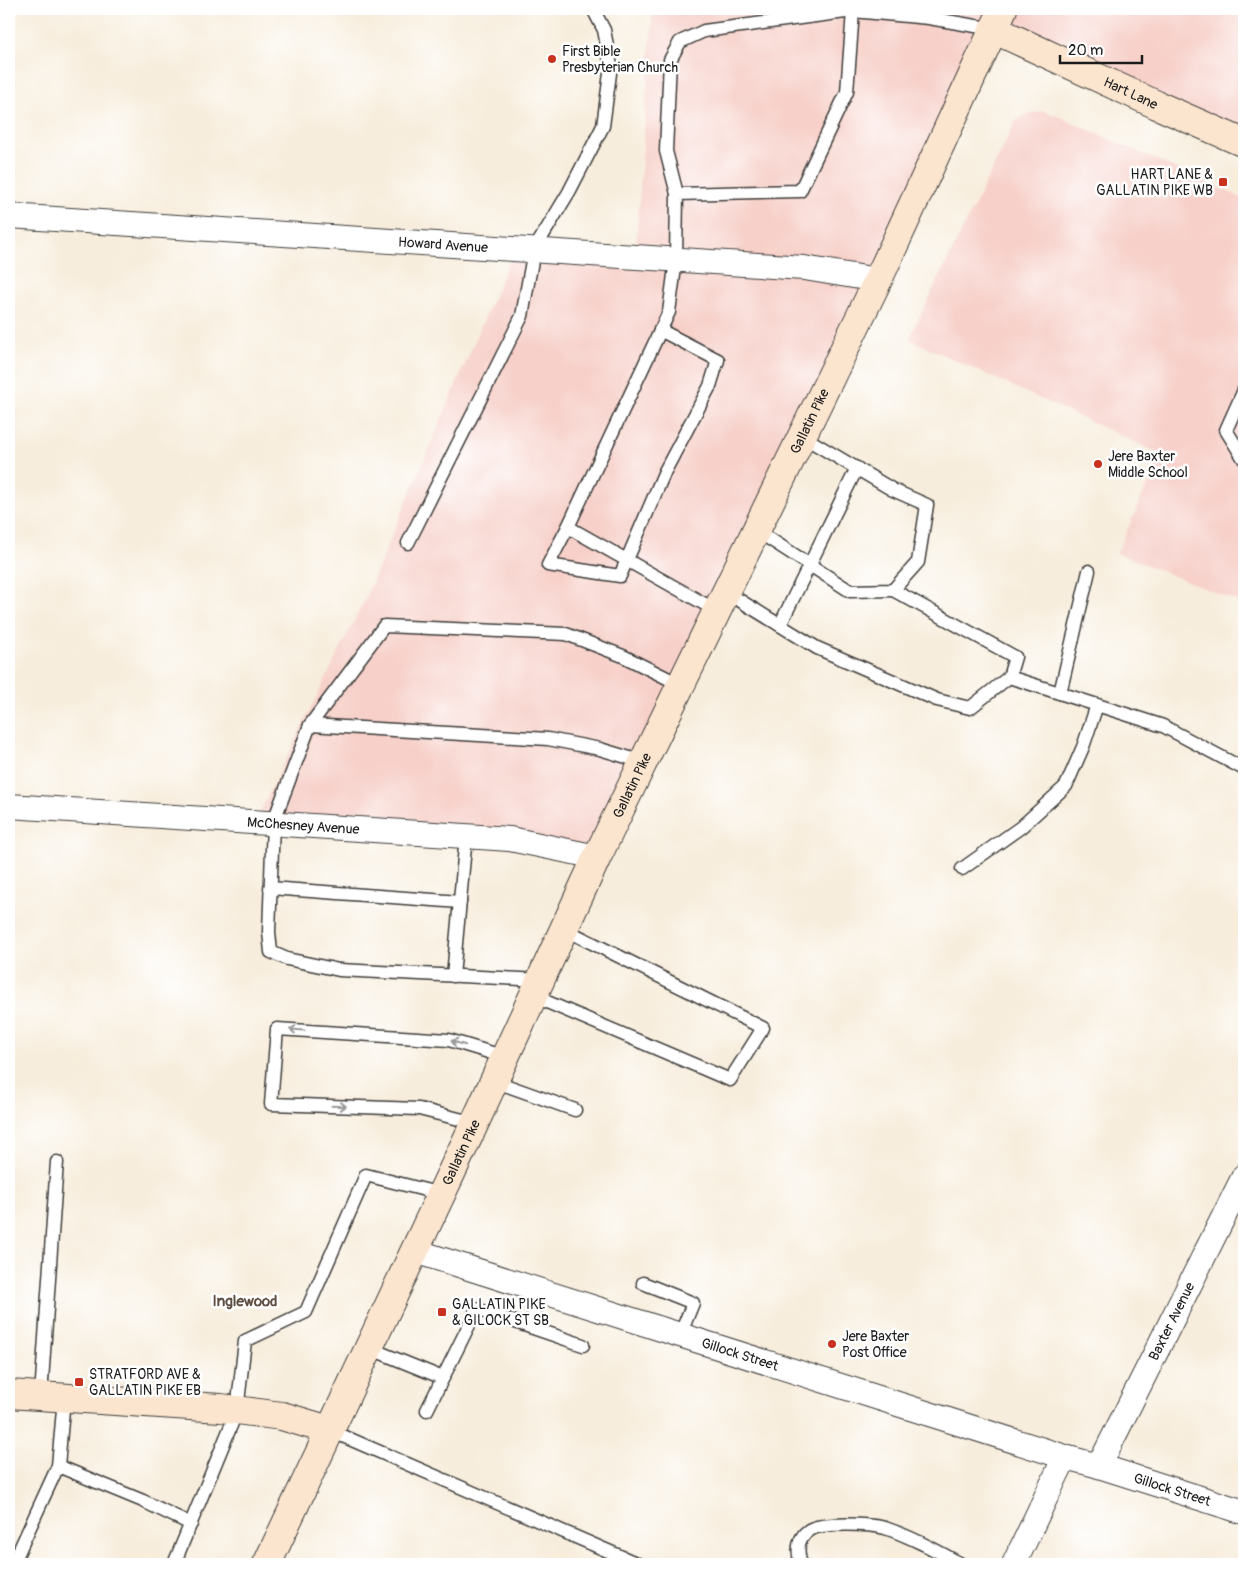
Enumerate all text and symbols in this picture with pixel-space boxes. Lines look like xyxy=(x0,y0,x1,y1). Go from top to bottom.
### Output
scale bar xyxy=(1060,32,1143,64)
text: 20 m xyxy=(1068,41,1103,60)
place label: First Bible Presbyterian Church xyxy=(562,43,678,76)
marker: First Bible Presbyterian Church xyxy=(546,53,558,65)
street label: Hart Lane xyxy=(1101,73,1161,113)
place label: HART LANE & GALLATIN PIKE WB xyxy=(1096,166,1213,199)
marker: HART LANE & GALLATIN PIKE WB xyxy=(1217,176,1229,188)
street label: Howard Avenue xyxy=(398,233,489,256)
street label: Gallatin Pike xyxy=(786,386,832,457)
place label: Jere Baxter Middle School xyxy=(1108,448,1188,481)
marker: Jere Baxter Middle School xyxy=(1092,458,1104,470)
street label: Gallatin Pike xyxy=(609,750,655,821)
street label: McChesney Avenue xyxy=(247,813,360,838)
one-way arrow xyxy=(289,1026,305,1035)
one-way arrow xyxy=(451,1038,467,1047)
one-way arrow xyxy=(330,1101,346,1111)
street label: Gallatin Pike xyxy=(438,1117,484,1188)
street label: Baxter Avenue xyxy=(1145,1279,1198,1363)
district label: Inglewood xyxy=(213,1292,277,1311)
place label: GALLATIN PIKE & GILOCK ST SB xyxy=(452,1296,549,1329)
marker: GALLATIN PIKE & GILOCK ST SB xyxy=(436,1306,448,1318)
place label: Jere Baxter Post Office xyxy=(842,1328,909,1361)
street label: Gillock Street xyxy=(699,1334,781,1374)
marker: Jere Baxter Post Office xyxy=(826,1338,838,1350)
place label: STRATFORD AVE & GALLATIN PIKE EB xyxy=(89,1366,201,1399)
marker: STRATFORD AVE & GALLATIN PIKE EB xyxy=(73,1376,85,1388)
street label: Gillock Street xyxy=(1132,1469,1213,1510)

